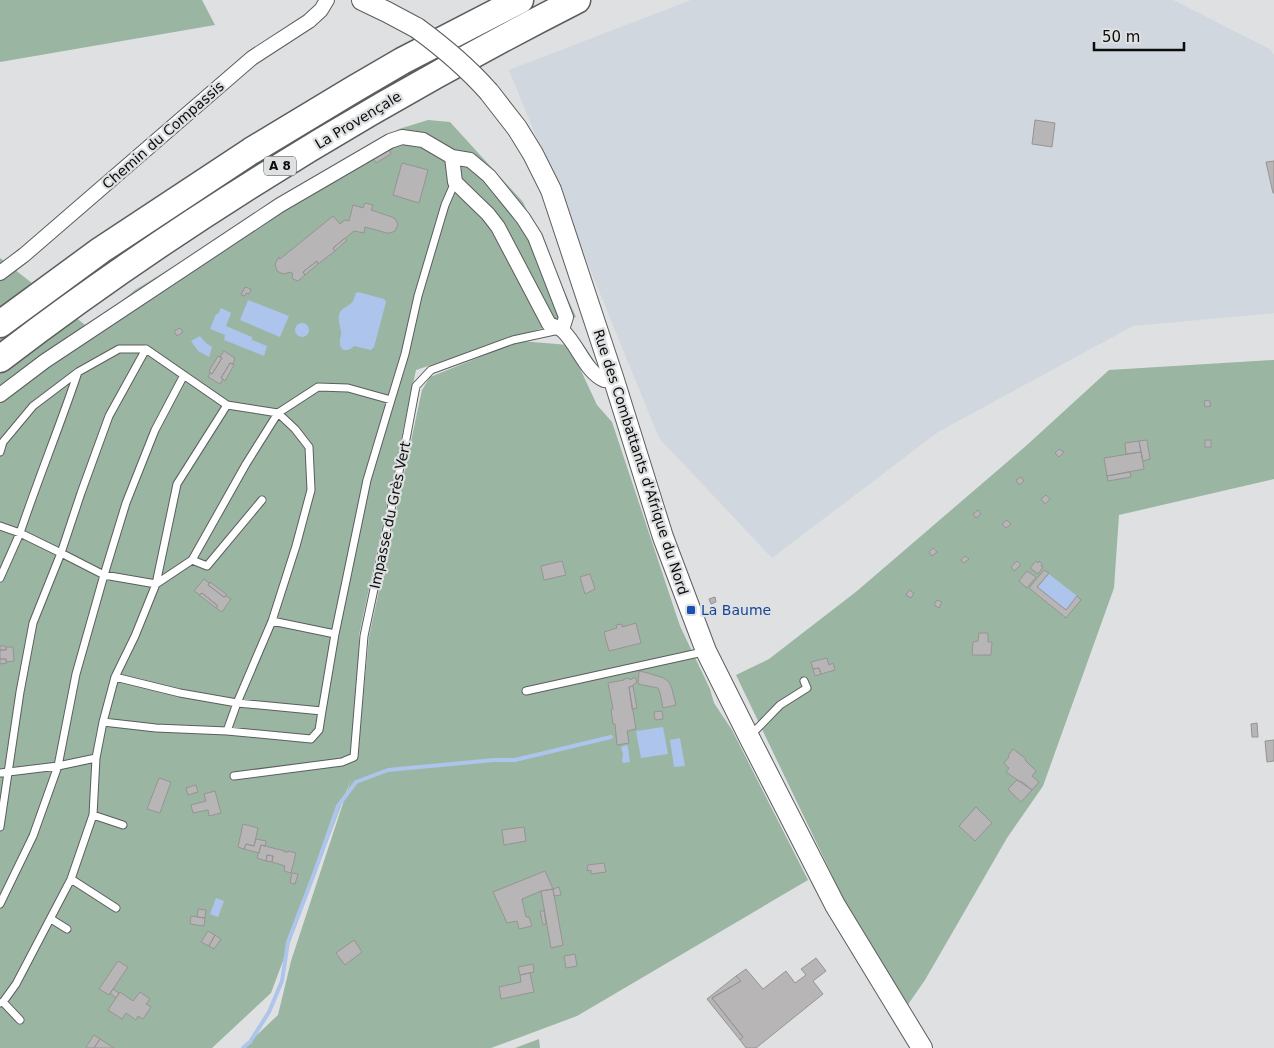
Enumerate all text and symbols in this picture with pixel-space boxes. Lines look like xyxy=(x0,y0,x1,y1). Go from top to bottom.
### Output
scale bar xyxy=(1094,20,1184,52)
text: 50 m xyxy=(1102,28,1140,46)
street label: Chemin du Compassis xyxy=(99,78,227,192)
street label: La Provençale xyxy=(312,88,404,152)
road number: A 8 xyxy=(264,157,296,176)
street label: Rue des Combattants d'Afrique du Nord xyxy=(590,327,692,597)
street label: Impasse du Grès Vert xyxy=(367,439,414,590)
place label: La Baume xyxy=(701,602,771,618)
marker: La Baume xyxy=(685,604,697,616)

